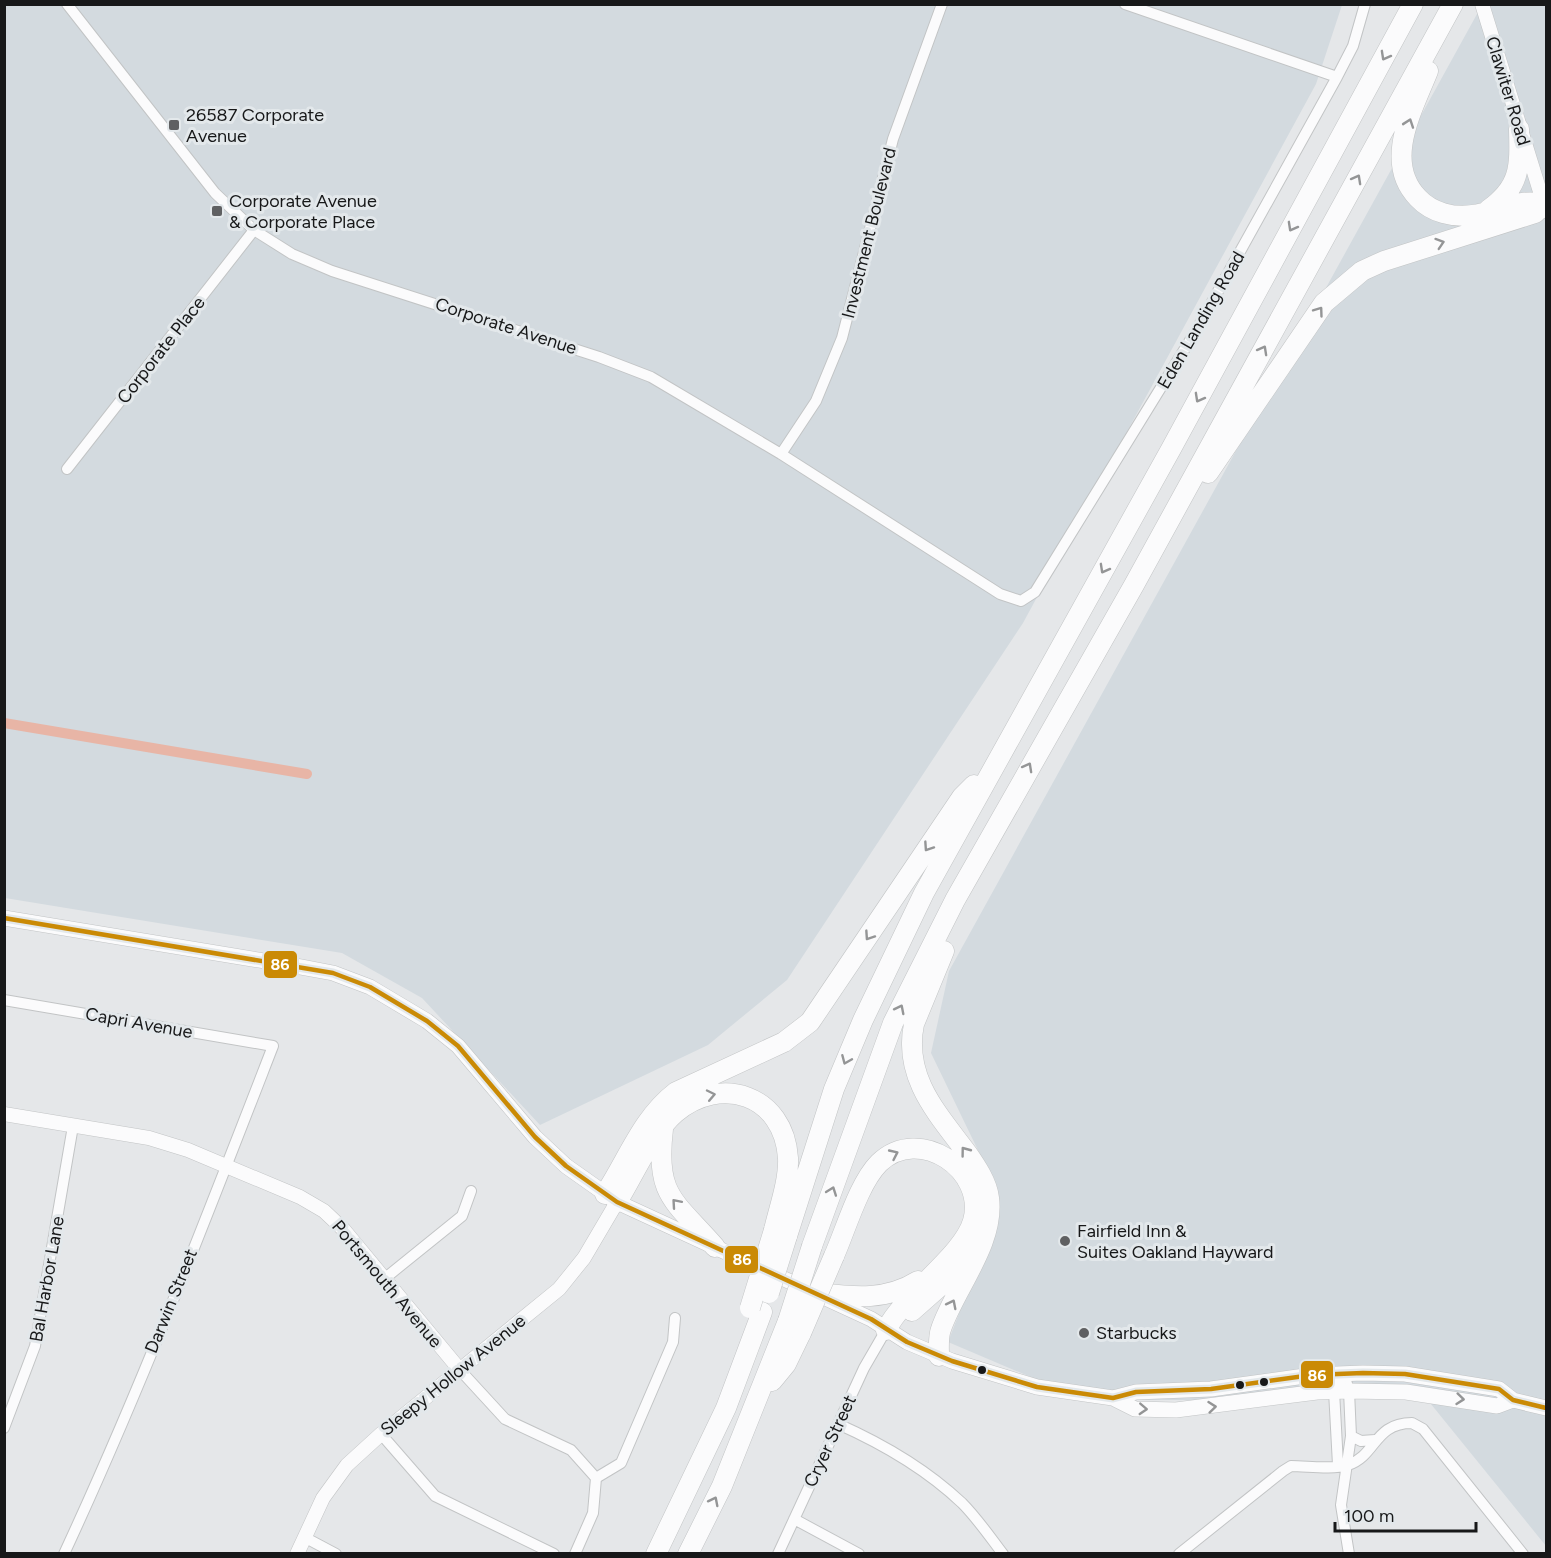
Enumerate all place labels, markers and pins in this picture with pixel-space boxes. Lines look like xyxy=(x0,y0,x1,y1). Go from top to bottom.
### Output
place label: 26587 Corporate Avenue xyxy=(186,104,324,147)
marker: 26587 Corporate Avenue xyxy=(167,118,181,132)
place label: Corporate Avenue & Corporate Place xyxy=(229,190,377,233)
marker: Corporate Avenue & Corporate Place xyxy=(210,204,224,218)
place label: Fairfield Inn & Suites Oakland Hayward xyxy=(1077,1220,1274,1263)
marker: Fairfield Inn & Suites Oakland Hayward xyxy=(1058,1234,1072,1248)
place label: Starbucks xyxy=(1096,1322,1177,1344)
marker: Starbucks xyxy=(1077,1326,1091,1340)
unlabelled marker xyxy=(976,1364,988,1376)
unlabelled marker xyxy=(1258,1376,1270,1388)
unlabelled marker xyxy=(1234,1379,1246,1391)

